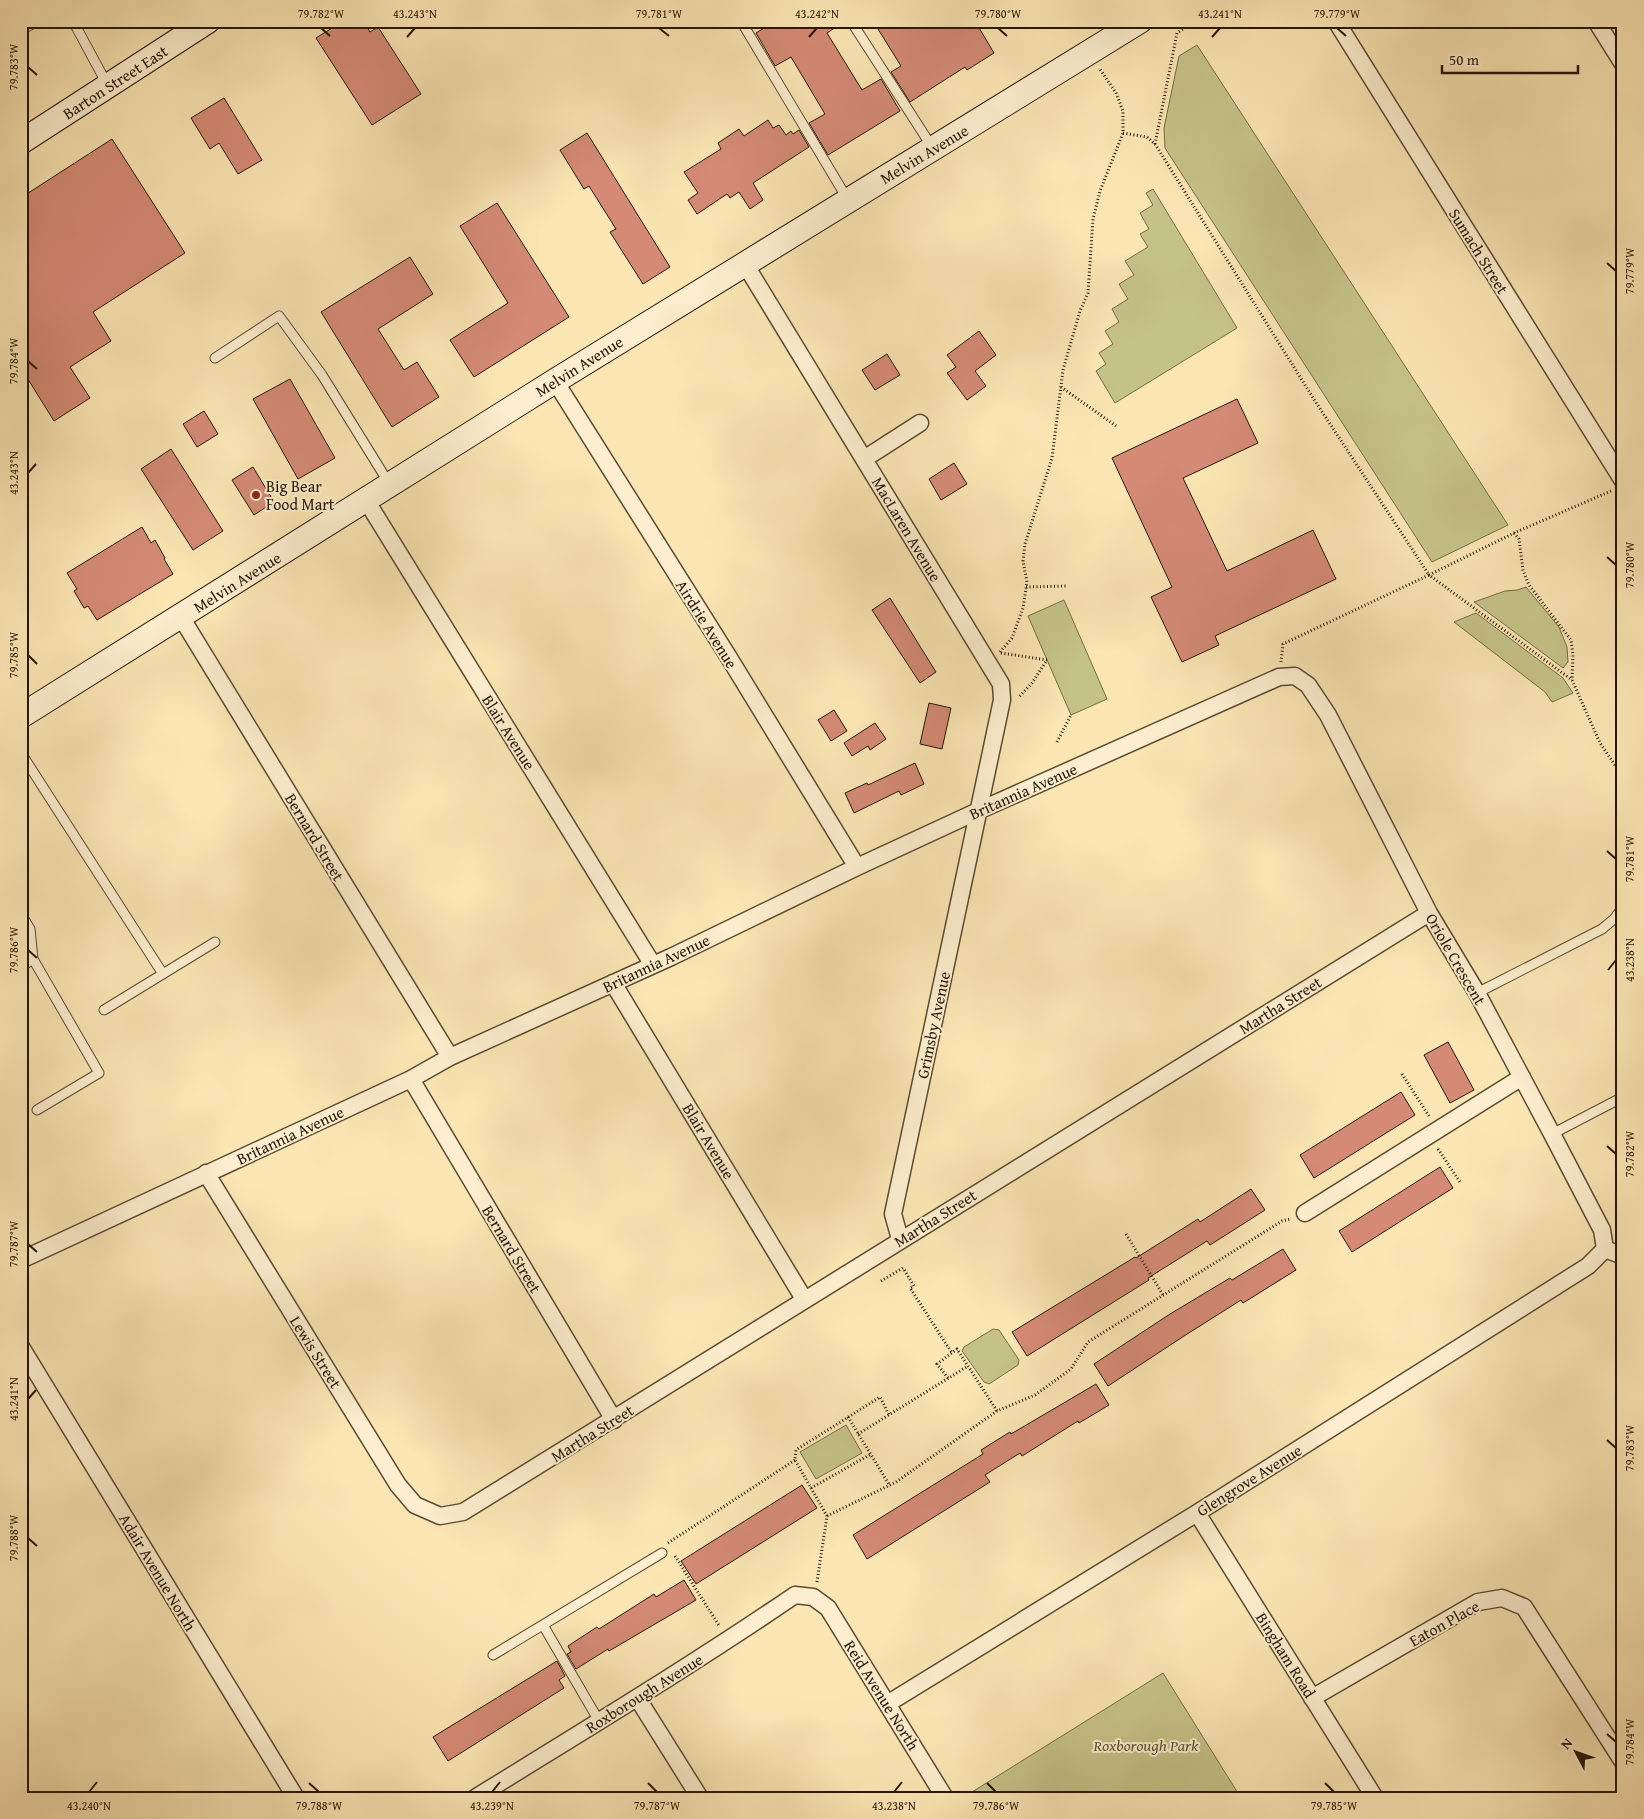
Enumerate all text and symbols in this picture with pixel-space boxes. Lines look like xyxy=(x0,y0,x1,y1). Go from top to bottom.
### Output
text: 79.782°W xyxy=(298,5,345,22)
text: 43.243°N xyxy=(393,5,437,22)
text: 79.781°W xyxy=(636,5,683,22)
text: 43.242°N xyxy=(795,5,839,22)
text: 79.780°W xyxy=(975,5,1022,22)
text: 43.241°N xyxy=(1198,5,1242,22)
text: 79.779°W xyxy=(1314,5,1361,22)
street label: Barton Street East xyxy=(58,39,173,125)
scale bar xyxy=(1442,42,1578,74)
text: 79.783°W xyxy=(5,43,22,90)
text: 50 m xyxy=(1449,49,1480,70)
street label: Melvin Avenue xyxy=(875,118,973,190)
street label: Sumach Street xyxy=(1443,204,1515,299)
text: 79.779°W xyxy=(1621,247,1638,294)
street label: Melvin Avenue xyxy=(531,330,627,402)
text: 79.784°W xyxy=(5,337,22,384)
text: 43.243°N xyxy=(5,451,22,495)
street label: MacLaren Avenue xyxy=(866,472,948,586)
place label: Big Bear Food Mart xyxy=(266,474,335,516)
marker: Big Bear Food Mart xyxy=(250,489,262,501)
text: 79.780°W xyxy=(1621,541,1638,588)
street label: Melvin Avenue xyxy=(189,546,285,618)
street label: Airdrie Avenue xyxy=(670,575,744,673)
text: 79.785°W xyxy=(5,631,22,678)
street label: Blair Avenue xyxy=(476,690,542,774)
street label: Britannia Avenue xyxy=(965,756,1081,826)
street label: Bernard Street xyxy=(279,789,351,886)
text: 79.781°W xyxy=(1621,835,1638,882)
street label: Oriole Crescent xyxy=(1420,909,1492,1010)
text: 79.786°W xyxy=(5,926,22,973)
street label: Britannia Avenue xyxy=(598,928,714,998)
text: 43.238°N xyxy=(1621,938,1638,982)
street label: Grimsby Avenue xyxy=(910,969,956,1081)
street label: Martha Street xyxy=(1234,970,1326,1040)
street label: Blair Avenue xyxy=(677,1098,741,1184)
street label: Britannia Avenue xyxy=(232,1100,348,1170)
text: 79.782°W xyxy=(1621,1130,1638,1177)
street label: Martha Street xyxy=(889,1183,981,1253)
street label: Bernard Street xyxy=(476,1201,548,1298)
text: 79.787°W xyxy=(5,1220,22,1267)
street label: Lewis Street xyxy=(284,1311,348,1393)
text: 43.241°N xyxy=(5,1377,22,1421)
street label: Martha Street xyxy=(546,1398,638,1468)
text: 79.783°W xyxy=(1621,1424,1638,1471)
street label: Glengrove Avenue xyxy=(1192,1438,1306,1522)
street label: Adair Avenue North xyxy=(113,1509,203,1635)
text: 79.788°W xyxy=(5,1514,22,1561)
street label: Eaton Place xyxy=(1404,1594,1484,1652)
street label: Bingham Road xyxy=(1250,1607,1322,1703)
street label: Reid Avenue North xyxy=(838,1635,926,1755)
street label: Roxborough Avenue xyxy=(581,1647,707,1739)
text: 79.784°W xyxy=(1621,1718,1638,1765)
north arrow xyxy=(1552,1726,1602,1776)
park label: Roxborough Park xyxy=(1093,1733,1199,1757)
text: N xyxy=(1556,1733,1577,1754)
text: 43.240°N xyxy=(67,1797,111,1814)
text: 79.788°W xyxy=(296,1797,343,1814)
text: 43.239°N xyxy=(470,1797,514,1814)
text: 79.787°W xyxy=(634,1797,681,1814)
text: 43.238°N xyxy=(872,1797,916,1814)
text: 79.786°W xyxy=(973,1797,1020,1814)
text: 79.785°W xyxy=(1311,1797,1358,1814)

